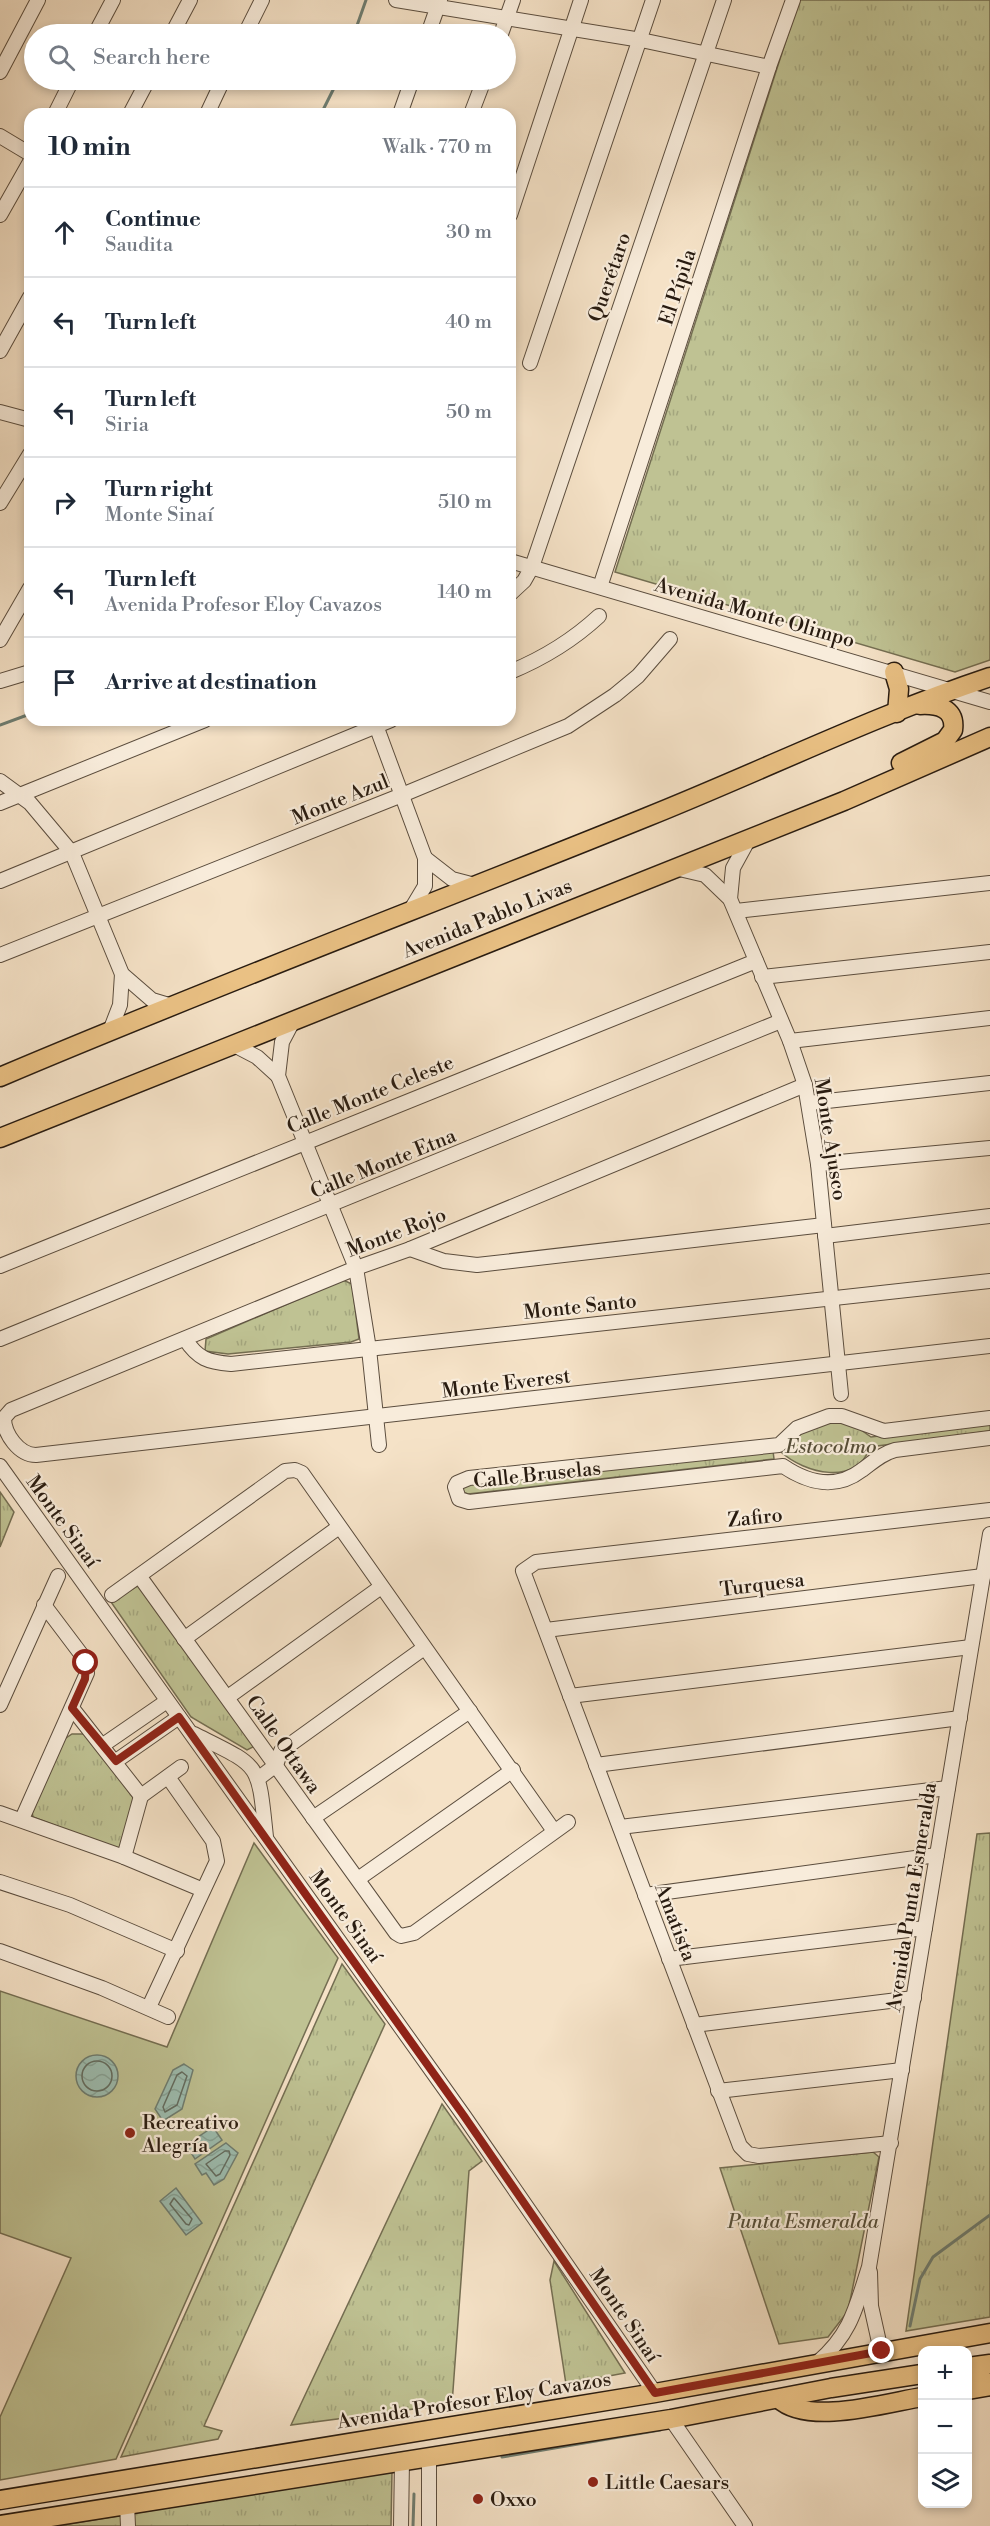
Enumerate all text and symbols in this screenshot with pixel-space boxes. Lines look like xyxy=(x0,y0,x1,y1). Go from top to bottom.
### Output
search box xyxy=(24,24,516,90)
icon: search xyxy=(45,41,78,74)
text: Search here xyxy=(93,44,210,71)
text: 10 min xyxy=(48,131,131,163)
text: Walk · 770 m xyxy=(383,135,492,160)
text: Continue xyxy=(105,206,201,233)
icon: ahead xyxy=(48,216,81,249)
text: 30 m xyxy=(446,220,492,245)
street label: Querétaro xyxy=(583,230,637,325)
text: Saudita xyxy=(105,233,173,258)
street label: El Pípila xyxy=(654,246,703,329)
icon: left xyxy=(48,306,81,339)
text: Turn left xyxy=(105,309,196,336)
text: 40 m xyxy=(445,310,492,335)
text: Turn left xyxy=(105,386,196,413)
icon: left xyxy=(48,396,81,429)
text: 50 m xyxy=(446,400,492,425)
text: Siria xyxy=(105,413,149,438)
text: Turn right xyxy=(105,476,213,503)
icon: right xyxy=(48,486,81,519)
text: 510 m xyxy=(438,490,492,515)
text: Monte Sinaí xyxy=(105,503,214,528)
text: Turn left xyxy=(105,566,196,593)
street label: Avenida Monte Olimpo xyxy=(651,573,858,654)
icon: left xyxy=(48,576,81,609)
text: 140 m xyxy=(437,580,492,605)
text: Avenida Profesor Eloy Cavazos xyxy=(105,593,382,618)
icon: arrive xyxy=(48,666,81,699)
text: Arrive at destination xyxy=(105,669,317,696)
street label: Monte Azul xyxy=(288,770,393,831)
street label: Avenida Pablo Livas xyxy=(398,874,576,965)
street label: Calle Monte Celeste xyxy=(283,1051,458,1140)
street label: Monte Ajusco xyxy=(807,1076,852,1202)
street label: Calle Monte Etna xyxy=(307,1123,461,1205)
street label: Monte Rojo xyxy=(343,1203,450,1264)
street label: Monte Santo xyxy=(522,1289,638,1326)
street label: Monte Everest xyxy=(440,1364,572,1405)
park label: Estocolmo xyxy=(785,1435,876,1460)
street label: Calle Bruselas xyxy=(472,1456,602,1495)
street label: Monte Sinaí xyxy=(20,1471,105,1574)
street label: Zafiro xyxy=(726,1503,784,1534)
street label: Turquesa xyxy=(718,1568,807,1603)
route start xyxy=(72,1649,98,1675)
street label: Calle Ottawa xyxy=(240,1691,326,1799)
street label: Avenida Punta Esmeralda xyxy=(882,1780,943,2015)
street label: Monte Sinaí xyxy=(303,1866,388,1969)
street label: Amatista xyxy=(648,1879,701,1966)
place label: Recreativo Alegría xyxy=(141,2111,239,2159)
marker: Recreativo Alegría xyxy=(123,2126,137,2140)
park label: Punta Esmeralda xyxy=(727,2210,879,2235)
street label: Monte Sinaí xyxy=(583,2264,665,2369)
route end xyxy=(868,2337,894,2363)
map controls xyxy=(918,2346,972,2508)
button: + xyxy=(918,2346,972,2400)
street label: Avenida Profesor Eloy Cavazos xyxy=(334,2367,613,2436)
button: − xyxy=(918,2400,972,2454)
button: layers xyxy=(918,2454,972,2508)
place label: Little Caesars xyxy=(605,2471,729,2496)
marker: Little Caesars xyxy=(586,2475,600,2489)
place label: Oxxo xyxy=(490,2488,537,2513)
marker: Oxxo xyxy=(471,2492,485,2506)

